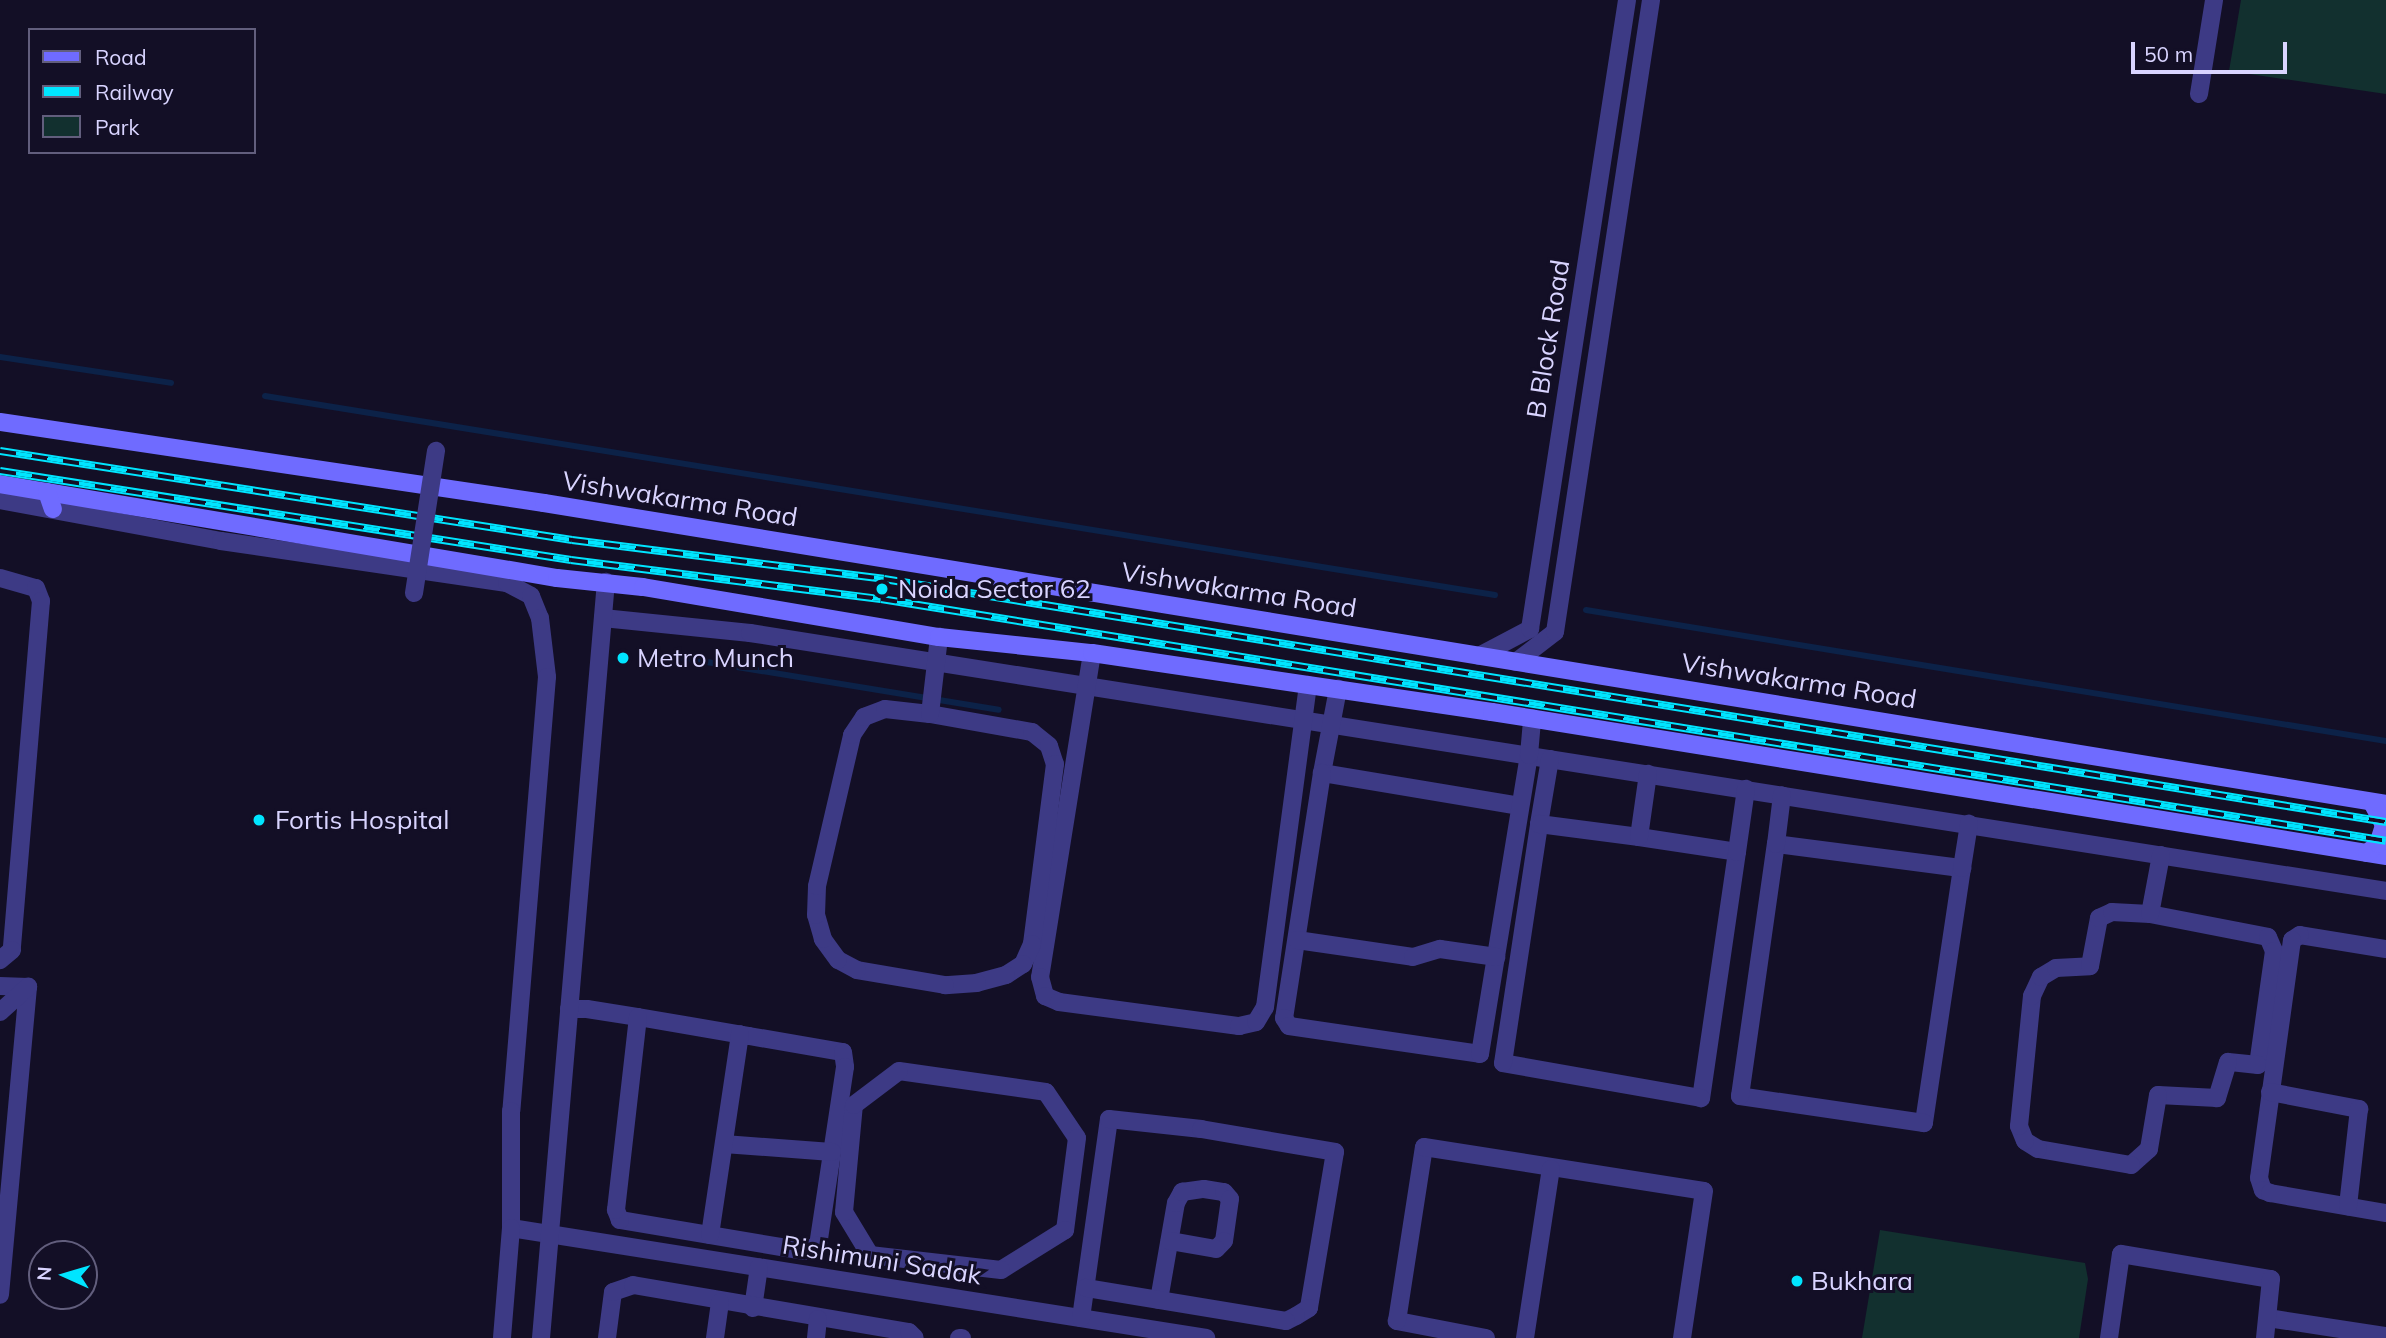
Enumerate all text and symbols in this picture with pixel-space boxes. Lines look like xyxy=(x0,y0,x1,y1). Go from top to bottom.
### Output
legend xyxy=(28,28,256,154)
scale bar xyxy=(2134,28,2290,72)
text: 50 m xyxy=(2144,41,2193,67)
text: Road xyxy=(95,44,146,70)
text: Railway xyxy=(95,79,174,105)
text: Park xyxy=(95,114,139,140)
street label: B Block Road xyxy=(1520,258,1576,420)
street label: Vishwakarma Road xyxy=(560,465,800,533)
street label: Vishwakarma Road xyxy=(1119,556,1359,624)
place label: Noida Sector 62 xyxy=(898,573,1091,605)
marker: Noida Sector 62 xyxy=(872,579,892,599)
place label: Metro Munch xyxy=(637,642,794,674)
street label: Vishwakarma Road xyxy=(1679,647,1919,715)
marker: Metro Munch xyxy=(615,650,631,666)
place label: Fortis Hospital xyxy=(275,804,449,836)
marker: Fortis Hospital xyxy=(249,810,269,830)
street label: Rishimuni Sadak xyxy=(780,1229,984,1291)
north arrow xyxy=(28,1240,98,1310)
place label: Bukhara xyxy=(1811,1265,1913,1297)
text: N xyxy=(32,1266,57,1282)
marker: Bukhara xyxy=(1789,1273,1805,1289)

